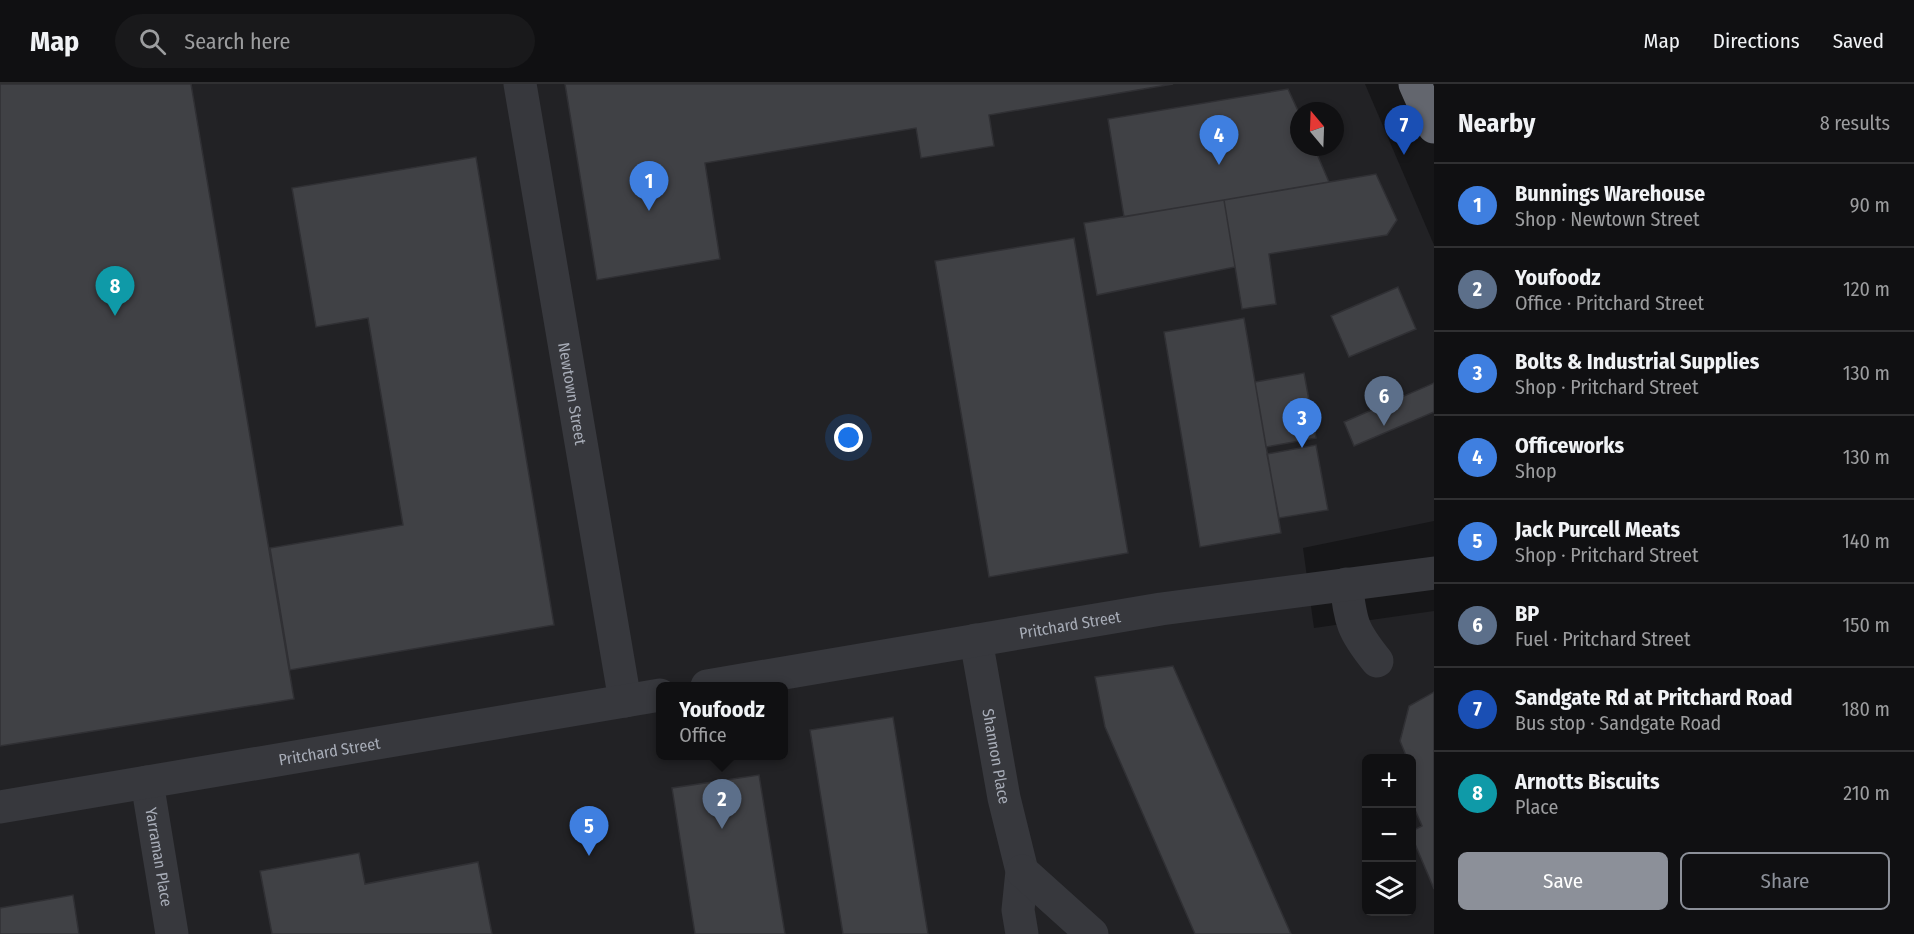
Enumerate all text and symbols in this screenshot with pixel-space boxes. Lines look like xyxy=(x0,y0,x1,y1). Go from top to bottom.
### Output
search box xyxy=(115,14,535,68)
text: Map xyxy=(30,25,79,58)
icon: search xyxy=(136,25,169,58)
text: Search here xyxy=(184,28,290,55)
text: Map xyxy=(1643,28,1680,54)
text: Directions xyxy=(1713,28,1800,54)
text: Saved xyxy=(1833,28,1884,54)
north arrow xyxy=(1290,102,1344,156)
pin: 7 xyxy=(1384,106,1424,155)
text: Nearby xyxy=(1458,108,1535,139)
text: 8 results xyxy=(1820,111,1890,135)
pin: 4 xyxy=(1200,116,1238,165)
pin: 1 xyxy=(630,162,668,211)
text: Bunnings Warehouse xyxy=(1515,180,1705,207)
text: 1 xyxy=(1473,193,1482,217)
text: 90 m xyxy=(1850,193,1890,217)
text: Shop · Newtown Street xyxy=(1515,207,1700,231)
text: Youfoodz xyxy=(1515,264,1600,291)
pin: 8 xyxy=(96,266,134,316)
text: 2 xyxy=(1473,277,1482,301)
text: 120 m xyxy=(1843,277,1890,301)
text: Office · Pritchard Street xyxy=(1515,291,1704,315)
street label: Newtown Street xyxy=(554,341,590,447)
text: Bolts & Industrial Supplies xyxy=(1515,348,1759,375)
text: 3 xyxy=(1473,361,1482,385)
text: 130 m xyxy=(1843,361,1890,385)
text: Shop · Pritchard Street xyxy=(1515,375,1699,399)
pin: 6 xyxy=(1364,376,1404,426)
pin: 3 xyxy=(1282,398,1322,448)
your location xyxy=(834,423,863,452)
text: Officeworks xyxy=(1515,432,1624,459)
text: 4 xyxy=(1472,445,1483,469)
text: 130 m xyxy=(1843,445,1890,469)
text: Shop xyxy=(1515,459,1557,483)
text: Jack Purcell Meats xyxy=(1515,516,1680,543)
text: 5 xyxy=(1473,529,1482,553)
text: 140 m xyxy=(1842,529,1890,553)
text: Shop · Pritchard Street xyxy=(1515,543,1699,567)
text: BP xyxy=(1515,600,1539,627)
street label: Pritchard Street xyxy=(1018,607,1123,643)
text: 6 xyxy=(1472,613,1483,637)
text: 150 m xyxy=(1843,613,1890,637)
text: Fuel · Pritchard Street xyxy=(1515,627,1691,651)
popup xyxy=(656,682,788,760)
text: Sandgate Rd at Pritchard Road xyxy=(1515,684,1792,711)
text: Youfoodz xyxy=(679,696,765,723)
text: 7 xyxy=(1473,697,1482,721)
text: 180 m xyxy=(1842,697,1890,721)
street label: Shannon Place xyxy=(978,707,1014,806)
text: Bus stop · Sandgate Road xyxy=(1515,711,1721,735)
text: Office xyxy=(679,723,727,747)
street label: Pritchard Street xyxy=(277,734,382,770)
map controls xyxy=(1362,754,1416,916)
button: + xyxy=(1362,754,1416,808)
text: Arnotts Biscuits xyxy=(1515,768,1660,795)
pin: 2 xyxy=(702,780,742,829)
text: 8 xyxy=(1472,781,1483,805)
text: 210 m xyxy=(1843,781,1890,805)
text: Place xyxy=(1515,795,1558,819)
street label: Yarraman Place xyxy=(141,806,176,908)
pin: 5 xyxy=(570,806,608,856)
button: − xyxy=(1362,808,1416,862)
button: Save xyxy=(1458,852,1668,910)
button: Share xyxy=(1680,852,1890,910)
button: layers xyxy=(1362,862,1416,916)

